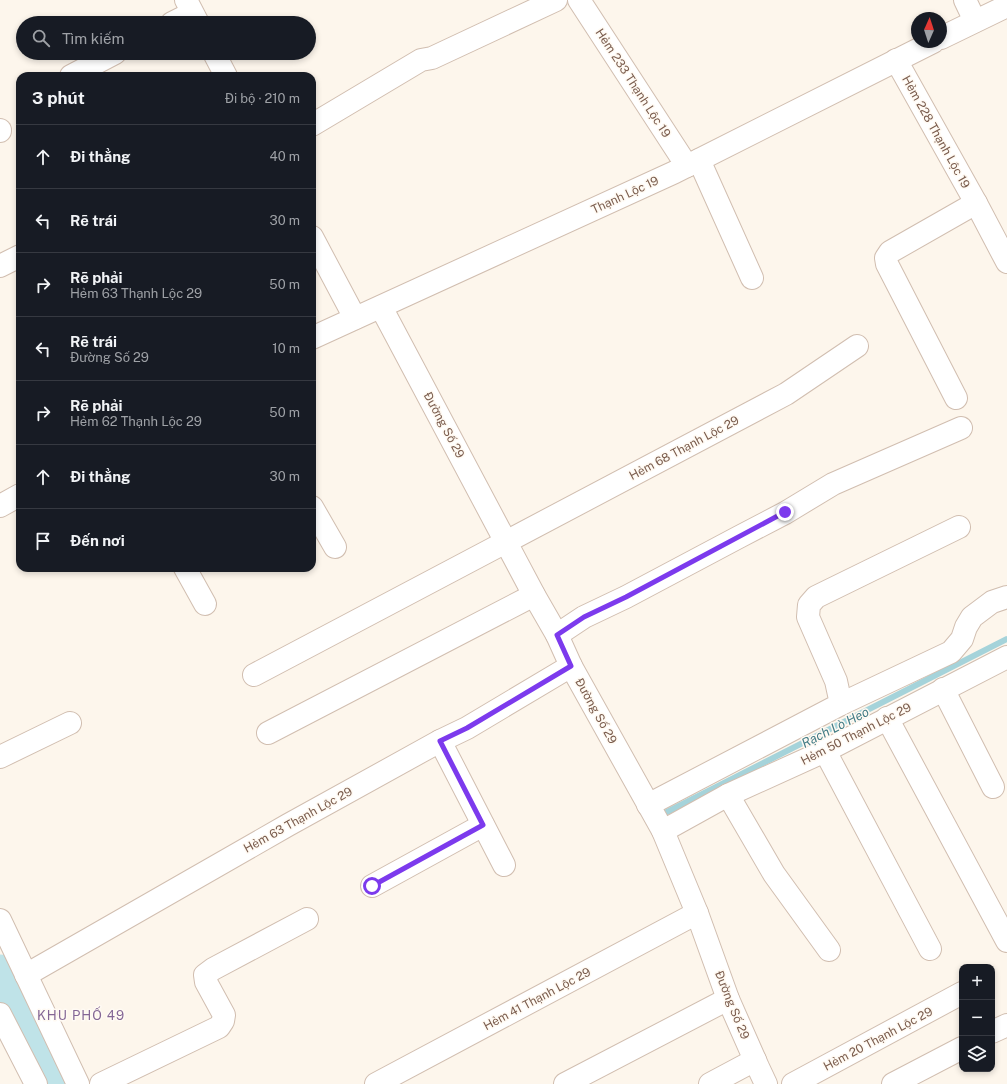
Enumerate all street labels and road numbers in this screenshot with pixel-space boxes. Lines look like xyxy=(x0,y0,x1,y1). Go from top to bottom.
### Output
street label: Hẻm 233 Thạnh Lộc 19 xyxy=(593,26,673,140)
street label: Hẻm 228 Thạnh Lộc 19 xyxy=(899,73,973,191)
street label: Thạnh Lộc 19 xyxy=(589,173,661,217)
street label: Đường Số 29 xyxy=(421,390,467,460)
street label: Hẻm 68 Thạnh Lộc 29 xyxy=(627,413,741,483)
street label: Đường Số 29 xyxy=(572,676,620,746)
street label: Hẻm 50 Thạnh Lộc 29 xyxy=(798,700,914,768)
street label: Hẻm 63 Thạnh Lộc 29 xyxy=(241,784,355,856)
street label: Hẻm 41 Thạnh Lộc 29 xyxy=(481,965,593,1033)
street label: Đường Số 29 xyxy=(712,969,752,1041)
street label: Hẻm 20 Thạnh Lộc 29 xyxy=(821,1004,935,1074)

